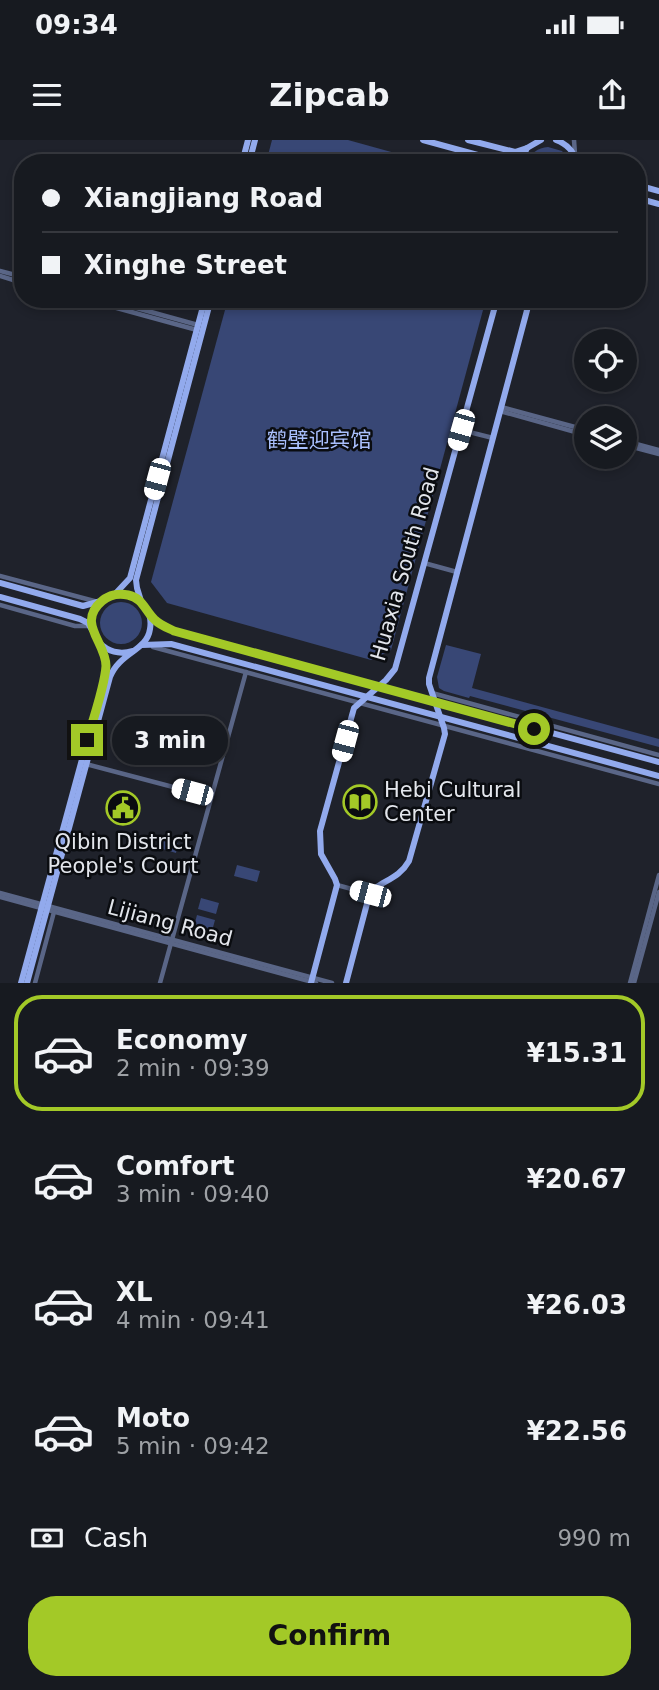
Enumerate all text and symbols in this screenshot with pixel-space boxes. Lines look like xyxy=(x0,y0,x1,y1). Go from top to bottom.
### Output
text: 09:34 xyxy=(35,10,118,40)
icon: menu xyxy=(28,76,66,114)
text: Zipcab xyxy=(269,76,390,114)
icon: share xyxy=(593,76,631,114)
text: Xiangjiang Road xyxy=(84,183,323,213)
text: Xinghe Street xyxy=(84,250,287,280)
map controls xyxy=(574,329,637,469)
button: locate xyxy=(574,329,637,392)
button: layers xyxy=(574,406,637,469)
car xyxy=(446,407,477,453)
park label: 鹤壁迎宾馆 xyxy=(267,428,372,452)
car xyxy=(142,456,173,502)
street label: Huaxia South Road xyxy=(366,464,444,664)
route start xyxy=(518,713,550,745)
callout: 3 min xyxy=(112,716,227,764)
car xyxy=(330,718,361,764)
route end xyxy=(71,724,103,756)
text: 3 min xyxy=(134,727,206,753)
car xyxy=(169,776,216,808)
place label: Hebi Cultural Center xyxy=(384,778,521,826)
library icon: Hebi Cultural Center xyxy=(341,783,379,821)
public building icon: Qibin District People's Court xyxy=(104,789,142,827)
place label: Qibin District People's Court xyxy=(48,830,198,878)
car xyxy=(347,878,394,910)
street label: Lijiang Road xyxy=(105,895,235,951)
icon: car xyxy=(32,1022,95,1085)
text: Economy xyxy=(116,1025,247,1055)
text: ¥15.31 xyxy=(527,1038,627,1068)
text: 2 min · 09:39 xyxy=(116,1055,270,1081)
icon: car xyxy=(32,1148,95,1211)
text: Comfort xyxy=(116,1151,234,1181)
text: ¥20.67 xyxy=(527,1164,627,1194)
text: 3 min · 09:40 xyxy=(116,1181,270,1207)
icon: car xyxy=(32,1274,95,1337)
text: XL xyxy=(116,1277,153,1307)
text: ¥26.03 xyxy=(527,1290,627,1320)
text: 4 min · 09:41 xyxy=(116,1307,270,1333)
icon: car xyxy=(32,1400,95,1463)
text: Moto xyxy=(116,1403,190,1433)
text: ¥22.56 xyxy=(527,1416,627,1446)
text: 5 min · 09:42 xyxy=(116,1433,270,1459)
icon: cash xyxy=(28,1519,66,1557)
text: Cash xyxy=(84,1523,148,1553)
text: 990 m xyxy=(557,1525,631,1551)
button: Confirm xyxy=(28,1596,631,1676)

